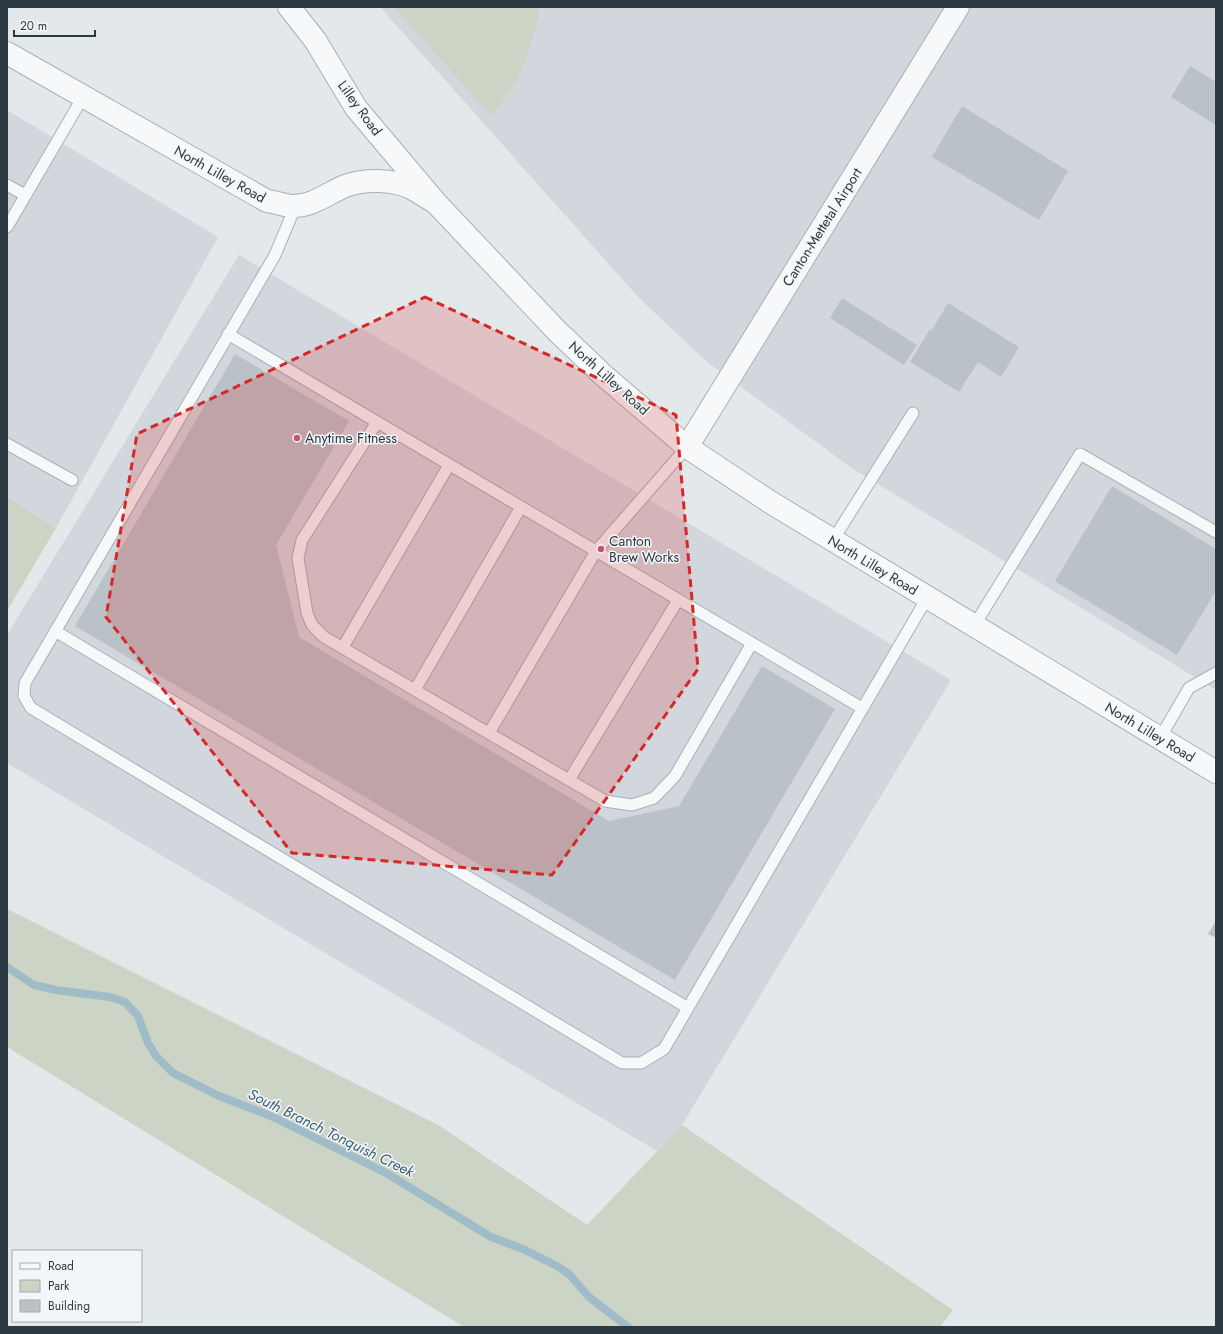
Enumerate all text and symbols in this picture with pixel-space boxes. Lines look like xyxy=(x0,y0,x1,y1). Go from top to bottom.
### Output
scale bar xyxy=(14,12,95,38)
text: 20 m xyxy=(20,17,47,35)
street label: Lilley Road xyxy=(333,76,387,140)
street label: North Lilley Road xyxy=(170,140,270,208)
street label: Canton-Mettetal Airport xyxy=(777,163,867,290)
street label: North Lilley Road xyxy=(564,336,654,420)
place label: Anytime Fitness xyxy=(305,428,397,448)
marker: Anytime Fitness xyxy=(292,433,302,443)
street label: North Lilley Road xyxy=(824,530,922,600)
place label: Canton Brew Works xyxy=(609,531,679,567)
marker: Canton Brew Works xyxy=(596,544,606,554)
street label: North Lilley Road xyxy=(1101,697,1199,767)
water label: South Branch Tonquish Creek xyxy=(244,1083,418,1183)
legend xyxy=(12,1250,142,1322)
text: Road xyxy=(48,1257,74,1275)
text: Park xyxy=(48,1277,70,1295)
text: Building xyxy=(48,1297,90,1315)

